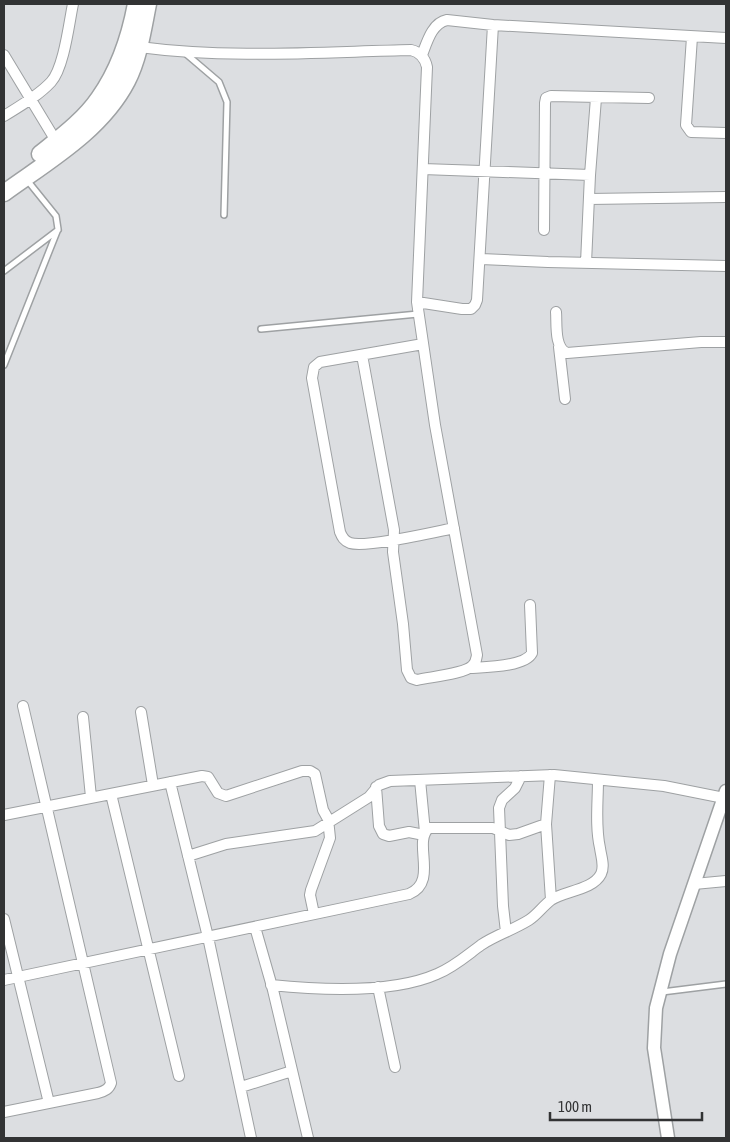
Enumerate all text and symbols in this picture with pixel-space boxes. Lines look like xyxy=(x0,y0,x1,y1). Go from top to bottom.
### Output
scale bar xyxy=(550,1090,702,1122)
text: 100 m xyxy=(558,1098,592,1115)

